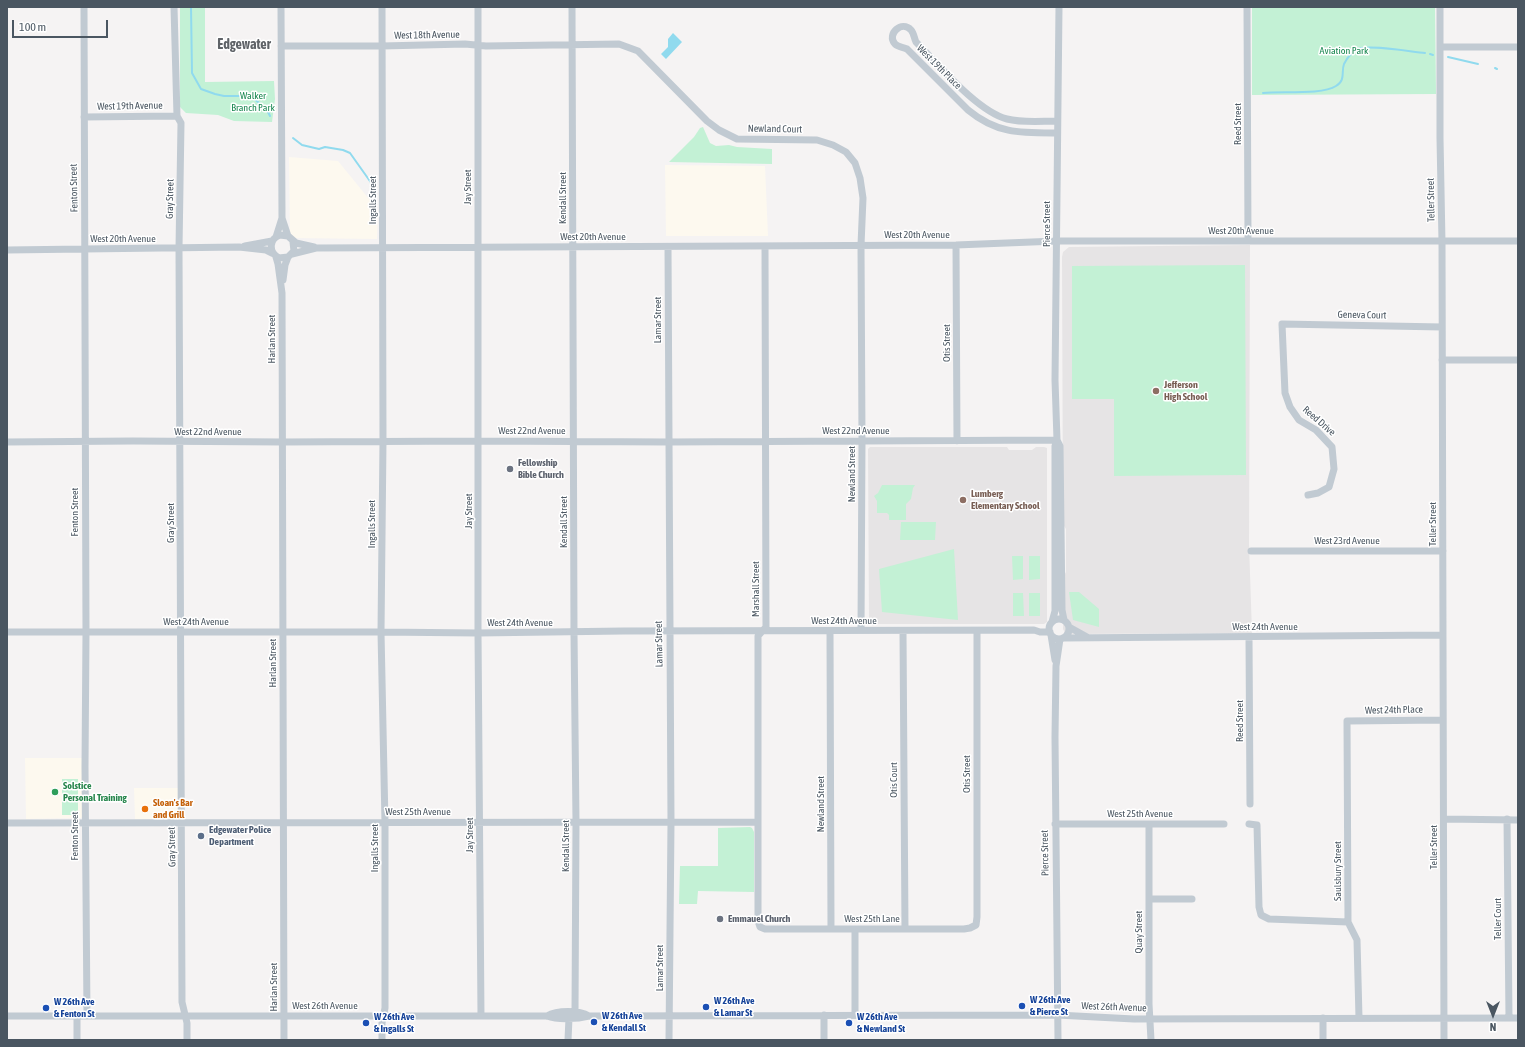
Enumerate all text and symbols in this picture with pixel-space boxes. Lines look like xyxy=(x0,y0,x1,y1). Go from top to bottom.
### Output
scale bar xyxy=(14,12,110,38)
text: 100 m xyxy=(19,20,46,34)
street label: West 18th Avenue xyxy=(394,28,460,42)
district label: Edgewater xyxy=(217,37,271,53)
street label: West 19th Place xyxy=(914,42,964,92)
park label: Aviation Park xyxy=(1320,45,1368,57)
park label: Walker Branch Park xyxy=(231,90,275,114)
street label: West 19th Avenue xyxy=(97,99,163,113)
street label: Reed Street xyxy=(1232,103,1244,145)
street label: Newland Court xyxy=(748,123,802,135)
street label: Fenton Street xyxy=(68,163,80,213)
street label: Jay Street xyxy=(462,169,474,205)
street label: Kendall Street xyxy=(557,172,569,224)
street label: Ingalls Street xyxy=(367,176,379,224)
street label: Teller Street xyxy=(1425,178,1437,222)
street label: Gray Street xyxy=(164,179,176,219)
street label: Pierce Street xyxy=(1041,201,1053,247)
street label: West 20th Avenue xyxy=(1208,225,1274,237)
street label: West 20th Avenue xyxy=(884,229,950,241)
street label: West 20th Avenue xyxy=(560,231,626,243)
street label: West 20th Avenue xyxy=(90,233,156,245)
street label: Lamar Street xyxy=(652,297,664,343)
street label: Geneva Court xyxy=(1337,309,1387,321)
street label: Harlan Street xyxy=(266,315,278,363)
street label: Otis Street xyxy=(941,324,953,362)
place label: Jefferson High School xyxy=(1164,379,1207,402)
marker: Jefferson High School xyxy=(1151,386,1161,396)
street label: Reed Drive xyxy=(1300,404,1338,438)
street label: West 22nd Avenue xyxy=(498,425,566,437)
street label: West 22nd Avenue xyxy=(822,425,890,437)
street label: West 22nd Avenue xyxy=(174,426,242,438)
street label: Newland Street xyxy=(846,446,858,502)
place label: Fellowship Bible Church xyxy=(518,457,564,480)
marker: Fellowship Bible Church xyxy=(505,464,515,474)
street label: Fenton Street xyxy=(69,488,81,536)
place label: Lumberg Elementary School xyxy=(971,488,1040,512)
street label: Jay Street xyxy=(463,493,475,529)
marker: Lumberg Elementary School xyxy=(958,495,968,505)
street label: Kendall Street xyxy=(558,496,570,548)
street label: Ingalls Street xyxy=(366,500,378,548)
street label: Teller Street xyxy=(1427,502,1439,546)
street label: Gray Street xyxy=(165,503,177,543)
street label: West 23rd Avenue xyxy=(1314,535,1380,547)
street label: Marshall Street xyxy=(750,561,762,617)
street label: West 24th Avenue xyxy=(811,615,877,627)
street label: West 24th Avenue xyxy=(163,616,229,628)
street label: West 24th Avenue xyxy=(487,617,553,629)
street label: Lamar Street xyxy=(653,621,665,667)
street label: West 24th Avenue xyxy=(1232,621,1298,633)
street label: Harlan Street xyxy=(267,639,279,687)
street label: Reed Street xyxy=(1234,700,1246,742)
street label: West 24th Place xyxy=(1365,703,1423,717)
street label: Otis Street xyxy=(961,755,973,793)
street label: Otis Court xyxy=(888,762,900,798)
street label: Newland Street xyxy=(815,776,827,832)
place label: Solstice Personal Training xyxy=(63,780,127,804)
marker: Solstice Personal Training xyxy=(50,787,60,797)
place label: Sloan's Bar and Grill xyxy=(153,797,193,820)
marker: Sloan's Bar and Grill xyxy=(140,804,150,814)
street label: West 25th Avenue xyxy=(385,806,451,818)
street label: West 25th Avenue xyxy=(1107,808,1173,820)
street label: Fenton Street xyxy=(69,812,81,860)
street label: Jay Street xyxy=(464,817,476,853)
street label: Kendall Street xyxy=(560,820,572,872)
place label: Edgewater Police Department xyxy=(209,824,271,848)
street label: Ingalls Street xyxy=(369,824,381,872)
street label: Teller Street xyxy=(1428,825,1440,869)
street label: Gray Street xyxy=(166,827,178,867)
street label: Pierce Street xyxy=(1039,830,1051,876)
marker: Edgewater Police Department xyxy=(196,831,206,841)
street label: Saulsbury Street xyxy=(1332,841,1344,901)
street label: Teller Court xyxy=(1492,898,1504,940)
street label: Quay Street xyxy=(1133,911,1145,953)
place label: Emmauel Church xyxy=(728,913,790,925)
street label: West 25th Lane xyxy=(844,913,900,925)
marker: Emmauel Church xyxy=(715,914,725,924)
street label: Lamar Street xyxy=(654,945,666,991)
street label: Harlan Street xyxy=(268,963,280,1011)
place label: W 26th Ave & Pierce St xyxy=(1030,994,1071,1018)
place label: W 26th Ave & Lamar St xyxy=(714,995,755,1018)
north arrow xyxy=(1473,995,1513,1035)
place label: W 26th Ave & Fenton St xyxy=(54,996,95,1020)
street label: West 26th Avenue xyxy=(292,1000,358,1012)
street label: West 26th Avenue xyxy=(1081,1000,1147,1014)
marker: W 26th Ave & Pierce St xyxy=(1017,1001,1027,1011)
marker: W 26th Ave & Lamar St xyxy=(701,1002,711,1012)
marker: W 26th Ave & Fenton St xyxy=(41,1003,51,1013)
place label: W 26th Ave & Kendall St xyxy=(602,1010,646,1034)
place label: W 26th Ave & Ingalls St xyxy=(374,1011,415,1034)
place label: W 26th Ave & Newland St xyxy=(857,1011,905,1034)
marker: W 26th Ave & Kendall St xyxy=(589,1017,599,1027)
marker: W 26th Ave & Ingalls St xyxy=(361,1018,371,1028)
marker: W 26th Ave & Newland St xyxy=(844,1018,854,1028)
text: N xyxy=(1490,1021,1496,1033)

